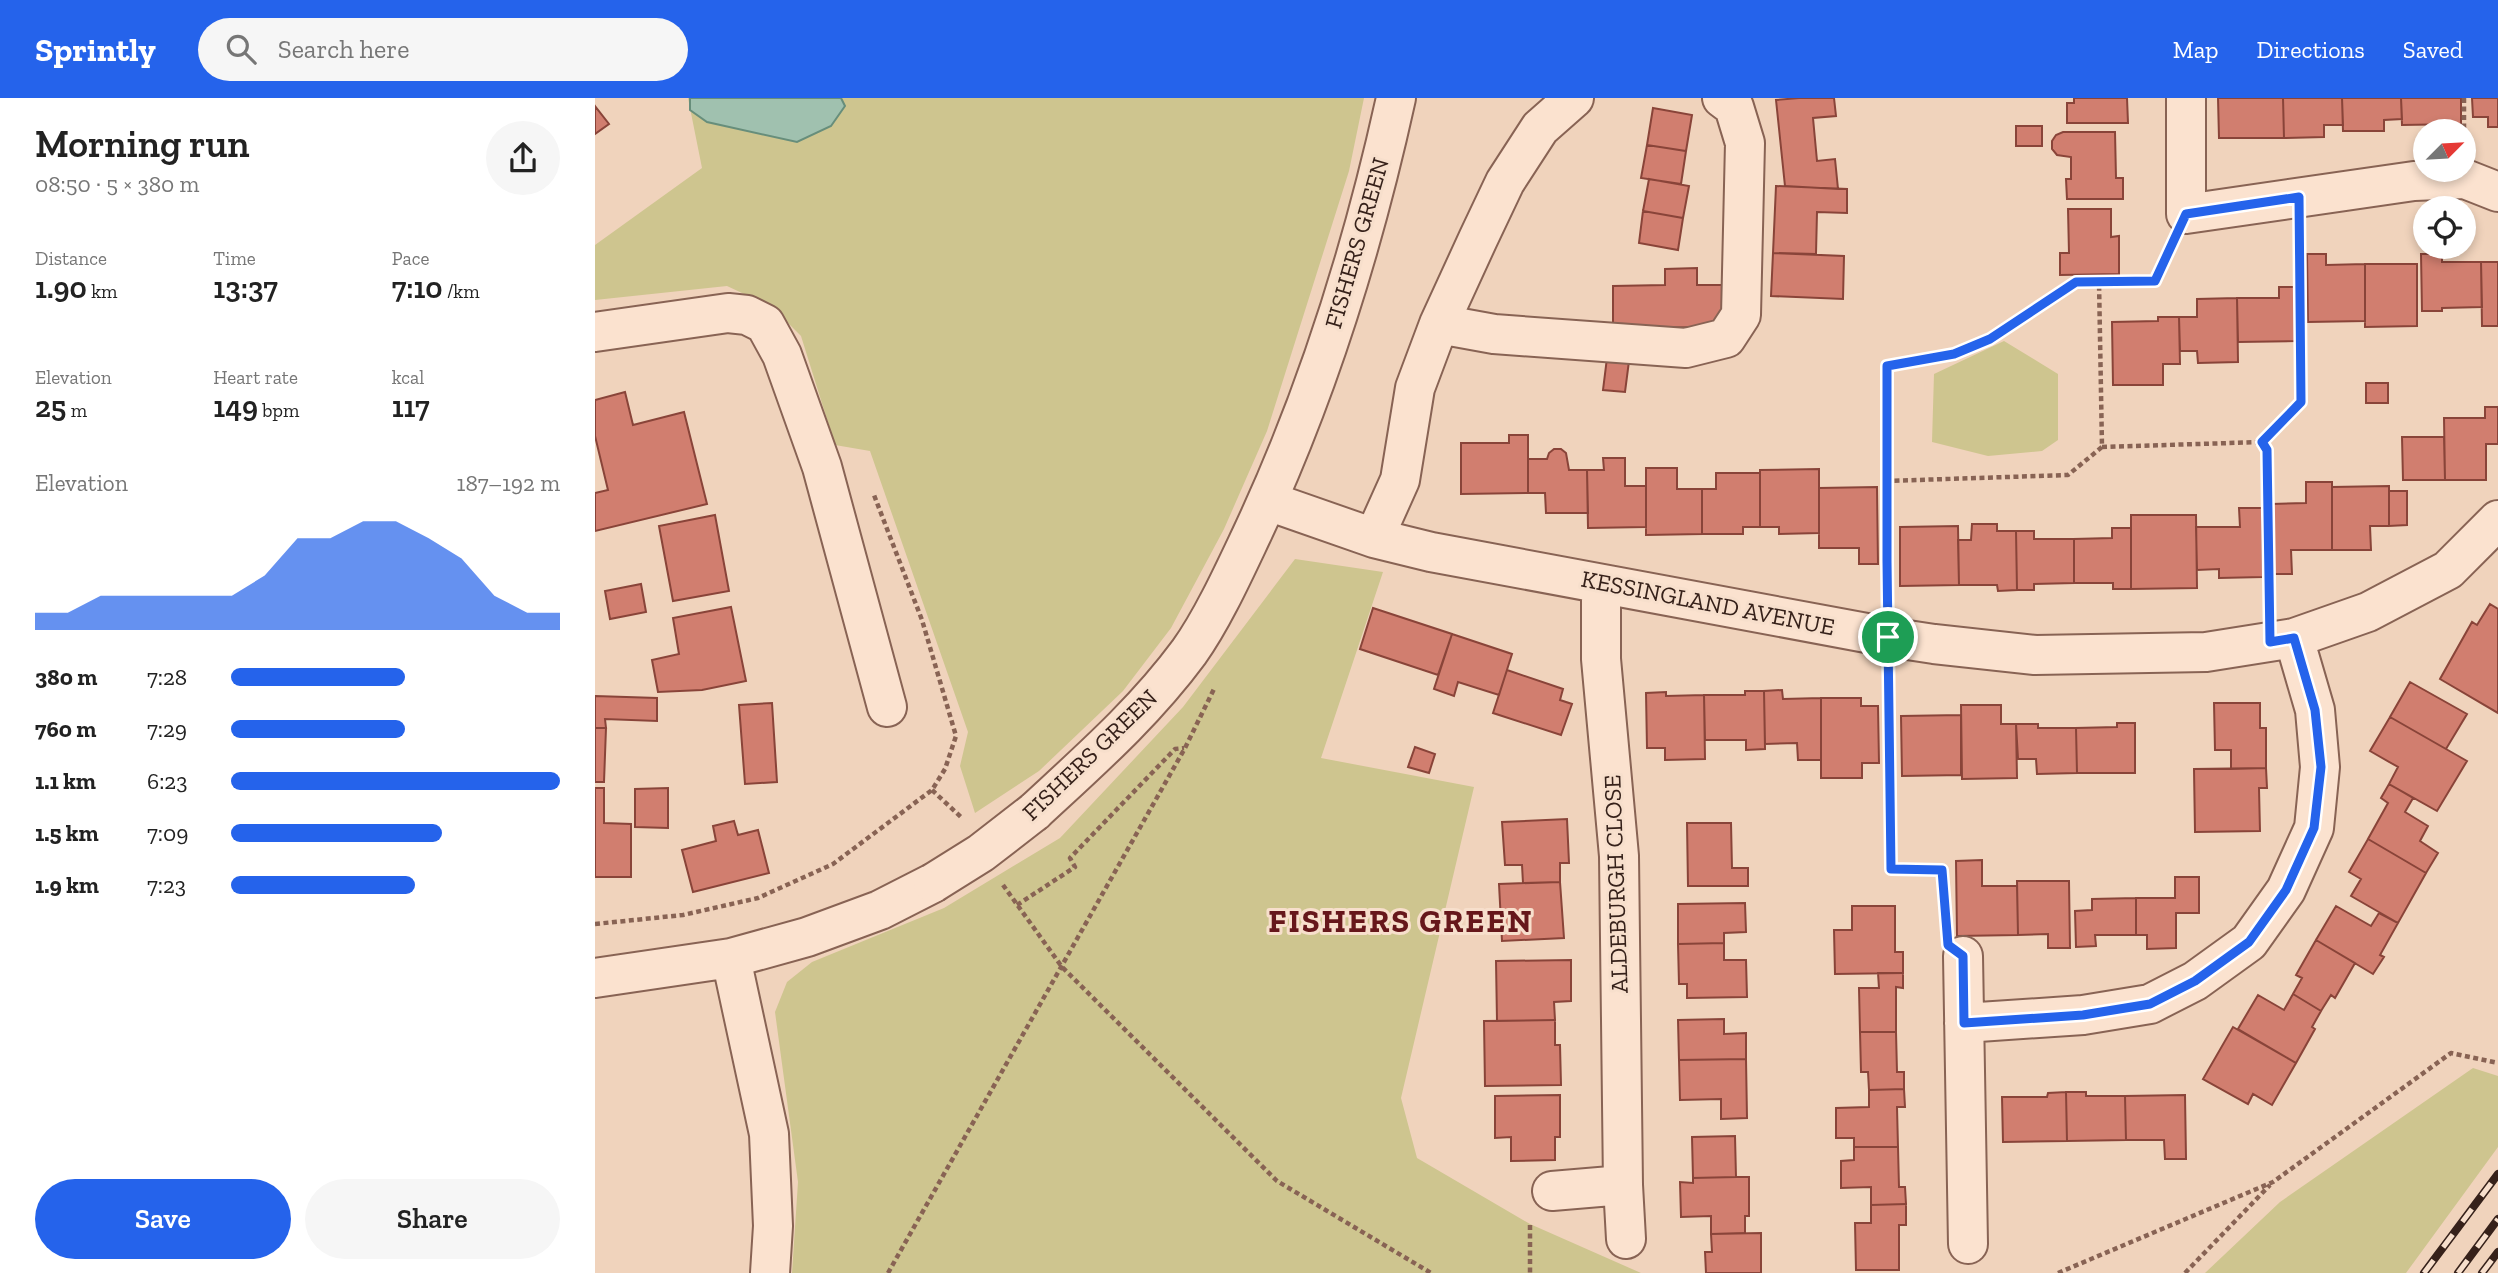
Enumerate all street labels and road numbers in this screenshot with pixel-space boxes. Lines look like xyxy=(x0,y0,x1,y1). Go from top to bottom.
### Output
street label: FISHERS GREEN xyxy=(1318,154,1395,332)
street label: KESSINGLAND AVENUE xyxy=(1579,564,1837,641)
street label: FISHERS GREEN xyxy=(1016,683,1163,826)
street label: ALDEBURGH CLOSE xyxy=(1597,774,1634,994)

